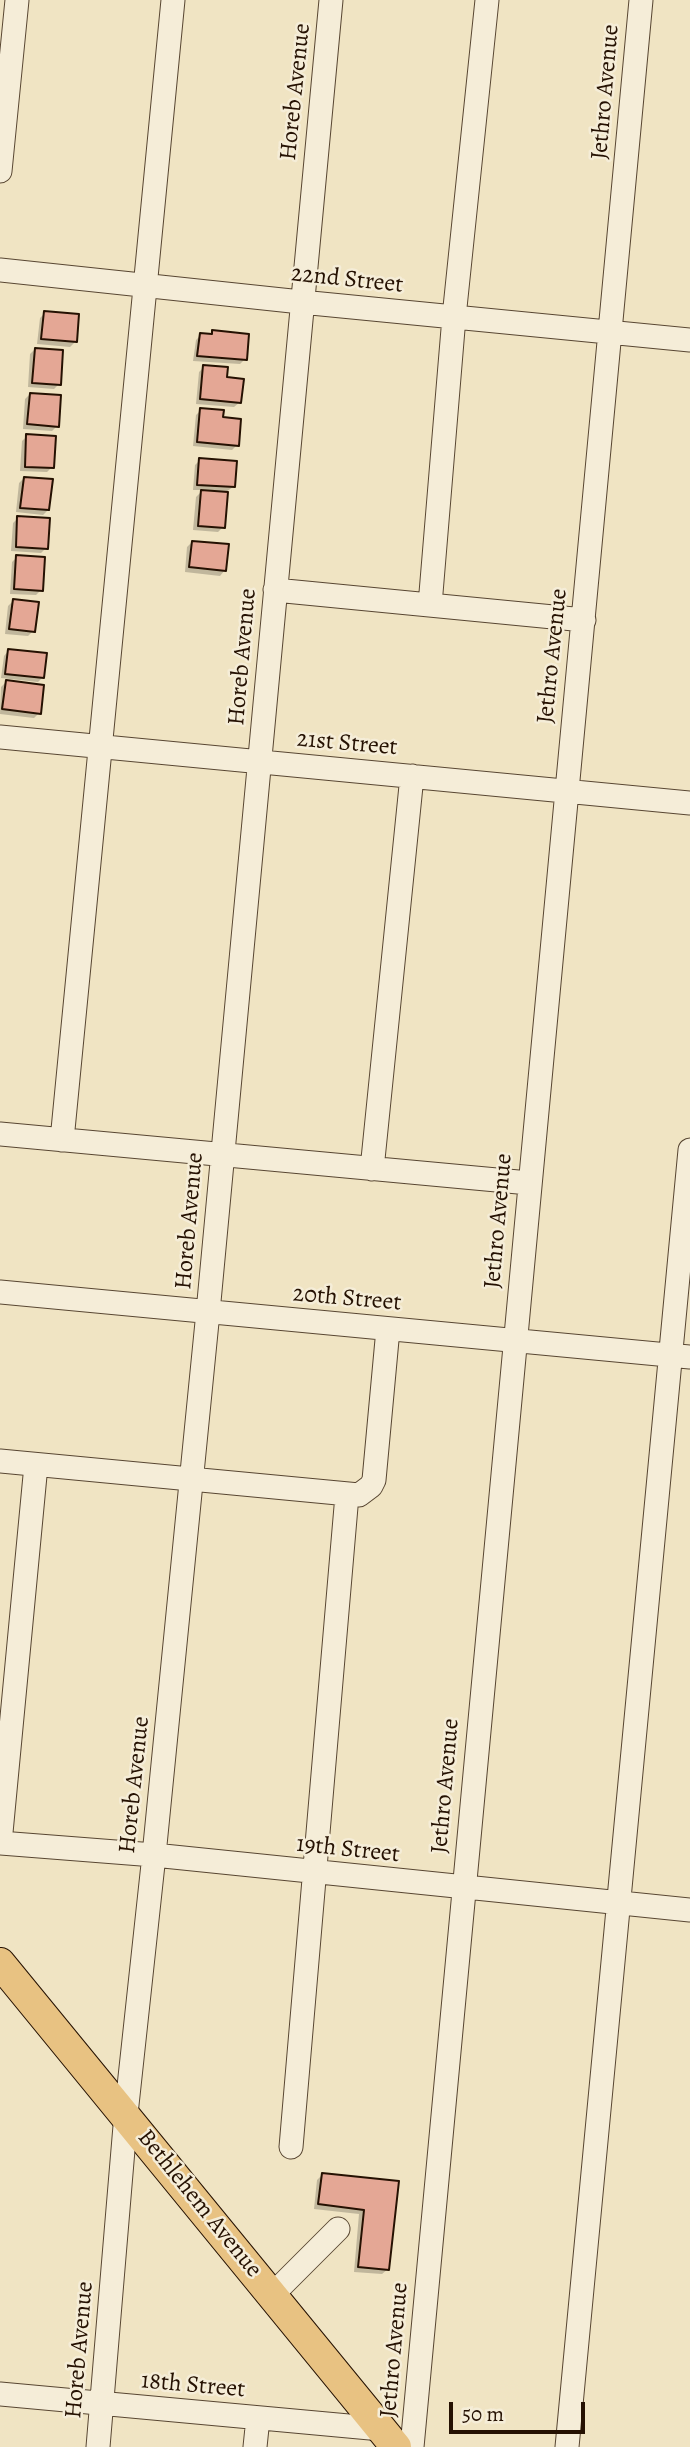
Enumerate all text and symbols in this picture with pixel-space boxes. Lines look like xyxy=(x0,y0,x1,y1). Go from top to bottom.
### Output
street label: Horeb Avenue xyxy=(274,22,318,162)
street label: Jethro Avenue xyxy=(586,23,626,161)
street label: 22nd Street xyxy=(289,260,405,300)
street label: Horeb Avenue xyxy=(223,587,263,727)
street label: Jethro Avenue xyxy=(532,587,574,725)
street label: 21st Street xyxy=(295,725,399,763)
street label: Horeb Avenue xyxy=(170,1151,210,1291)
street label: Jethro Avenue xyxy=(479,1152,519,1290)
street label: 20th Street xyxy=(292,1280,402,1318)
street label: Horeb Avenue xyxy=(113,1715,157,1855)
street label: Jethro Avenue xyxy=(426,1717,466,1855)
street label: 19th Street xyxy=(295,1830,401,1870)
street label: Bethlehem Avenue xyxy=(131,2124,267,2284)
street label: Horeb Avenue xyxy=(60,2280,100,2420)
street label: Jethro Avenue xyxy=(375,2281,415,2419)
street label: 18th Street xyxy=(140,2367,246,2405)
scale bar xyxy=(452,2388,588,2432)
text: 50 m xyxy=(462,2400,504,2428)

